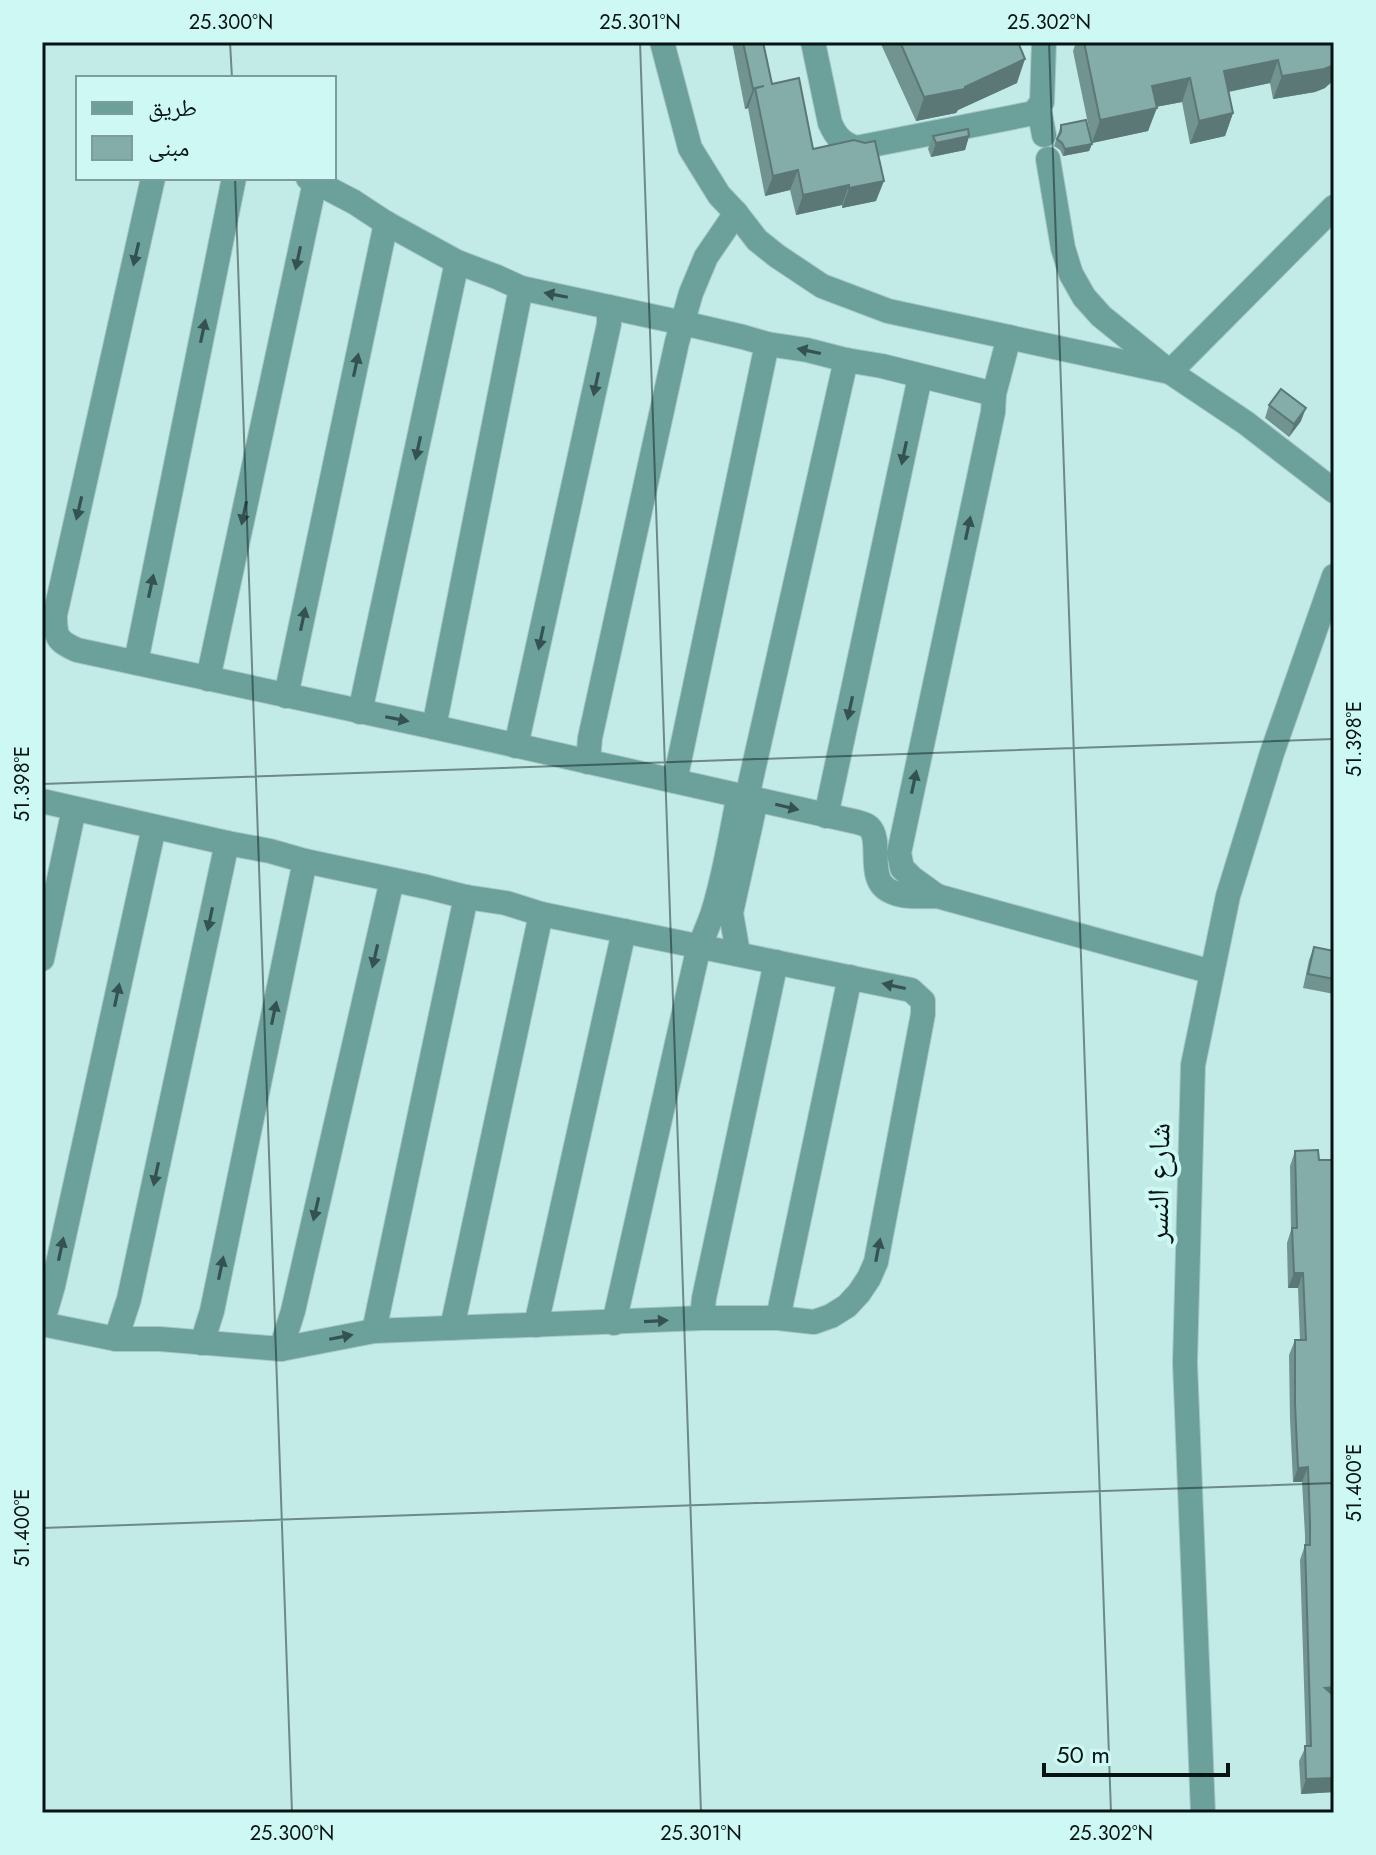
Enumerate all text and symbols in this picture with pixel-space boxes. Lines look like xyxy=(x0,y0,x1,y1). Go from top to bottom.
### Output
text: 25.300°N xyxy=(189,8,273,37)
text: 25.301°N xyxy=(599,8,681,37)
text: 25.302°N xyxy=(1007,8,1091,37)
legend xyxy=(76,76,336,180)
text: طريق xyxy=(148,90,197,125)
text: مبنى xyxy=(148,130,189,165)
one-way arrow xyxy=(129,242,142,267)
one-way arrow xyxy=(292,246,304,271)
one-way arrow xyxy=(543,288,568,300)
one-way arrow xyxy=(197,318,210,343)
one-way arrow xyxy=(796,344,821,357)
one-way arrow xyxy=(350,352,363,377)
one-way arrow xyxy=(589,371,602,396)
one-way arrow xyxy=(411,436,424,461)
one-way arrow xyxy=(897,441,909,466)
one-way arrow xyxy=(72,495,85,520)
one-way arrow xyxy=(237,500,250,525)
one-way arrow xyxy=(963,515,975,540)
one-way arrow xyxy=(145,573,158,598)
one-way arrow xyxy=(297,607,310,632)
one-way arrow xyxy=(534,626,547,651)
one-way arrow xyxy=(843,695,856,720)
text: 51.398°E xyxy=(1340,701,1369,777)
one-way arrow xyxy=(385,714,410,726)
text: 51.398°E xyxy=(8,746,37,822)
one-way arrow xyxy=(908,769,921,794)
one-way arrow xyxy=(775,801,800,814)
one-way arrow xyxy=(203,907,216,932)
one-way arrow xyxy=(368,944,381,969)
one-way arrow xyxy=(881,979,906,992)
one-way arrow xyxy=(111,982,124,1007)
one-way arrow xyxy=(268,1000,281,1025)
street label: شارع النسر xyxy=(1135,1122,1181,1245)
one-way arrow xyxy=(149,1161,162,1186)
one-way arrow xyxy=(309,1197,322,1222)
one-way arrow xyxy=(55,1236,68,1261)
one-way arrow xyxy=(872,1237,885,1262)
one-way arrow xyxy=(215,1255,228,1280)
one-way arrow xyxy=(644,1314,669,1327)
one-way arrow xyxy=(329,1330,354,1343)
text: 51.400°E xyxy=(1340,1444,1369,1522)
text: 51.400°E xyxy=(8,1489,37,1567)
scale bar xyxy=(1044,1727,1228,1777)
text: 50 m xyxy=(1056,1737,1110,1772)
text: 25.300°N xyxy=(250,1819,334,1848)
text: 25.301°N xyxy=(660,1819,742,1848)
text: 25.302°N xyxy=(1069,1819,1153,1848)

